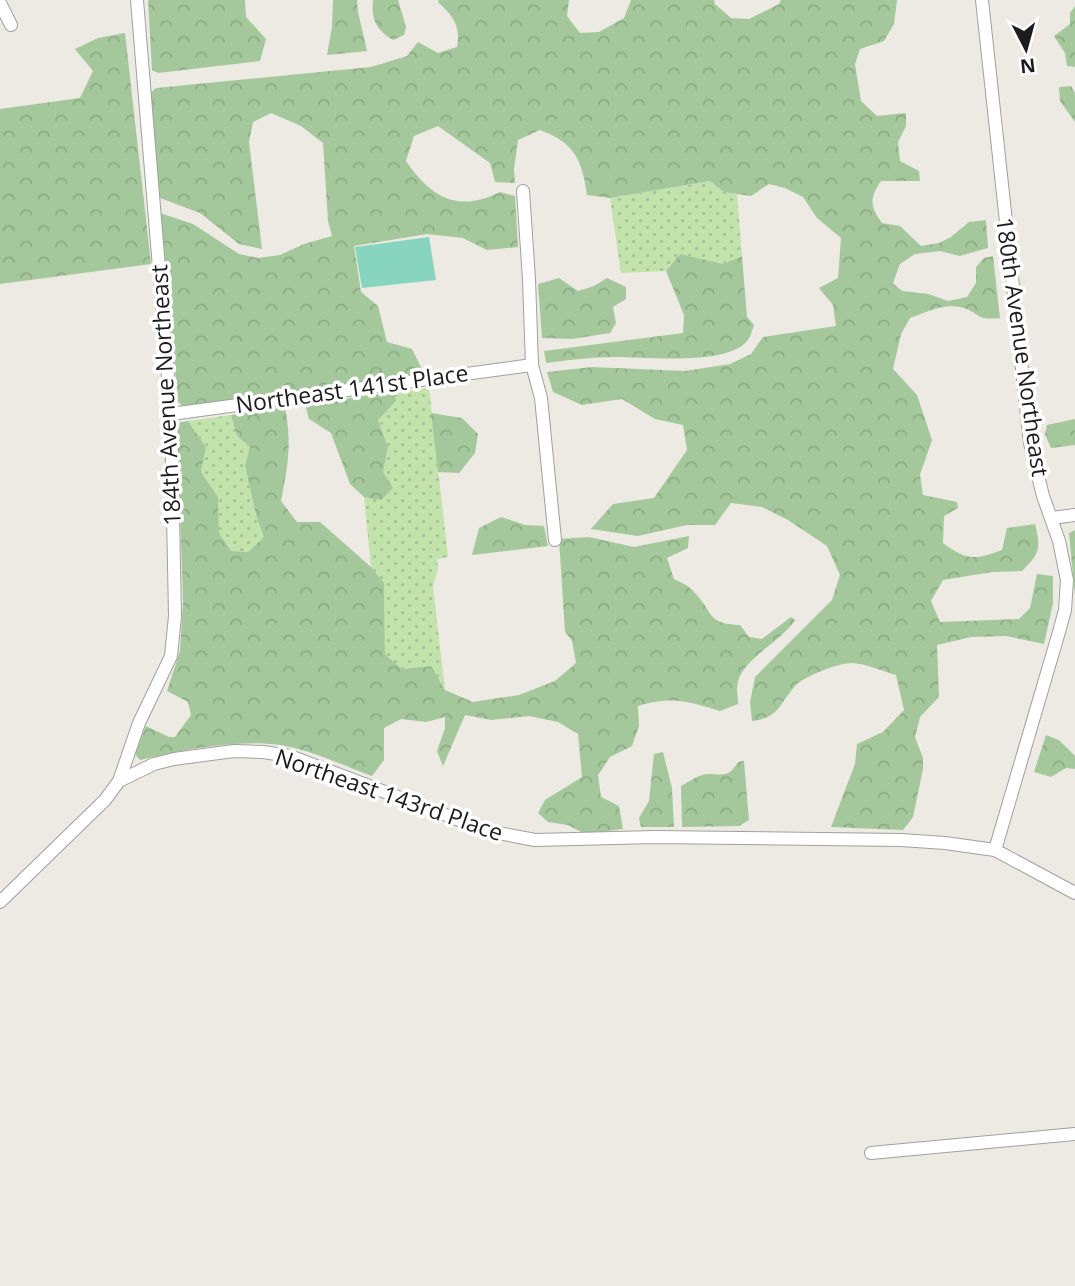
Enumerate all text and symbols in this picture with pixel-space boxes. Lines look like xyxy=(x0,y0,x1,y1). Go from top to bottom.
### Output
north arrow xyxy=(991,14,1061,84)
text: N xyxy=(1019,52,1037,80)
street label: 180th Avenue Northeast xyxy=(989,215,1057,479)
street label: 184th Avenue Northeast xyxy=(142,264,188,526)
street label: Northeast 141st Place xyxy=(233,356,470,420)
street label: Northeast 143rd Place xyxy=(271,740,508,848)

